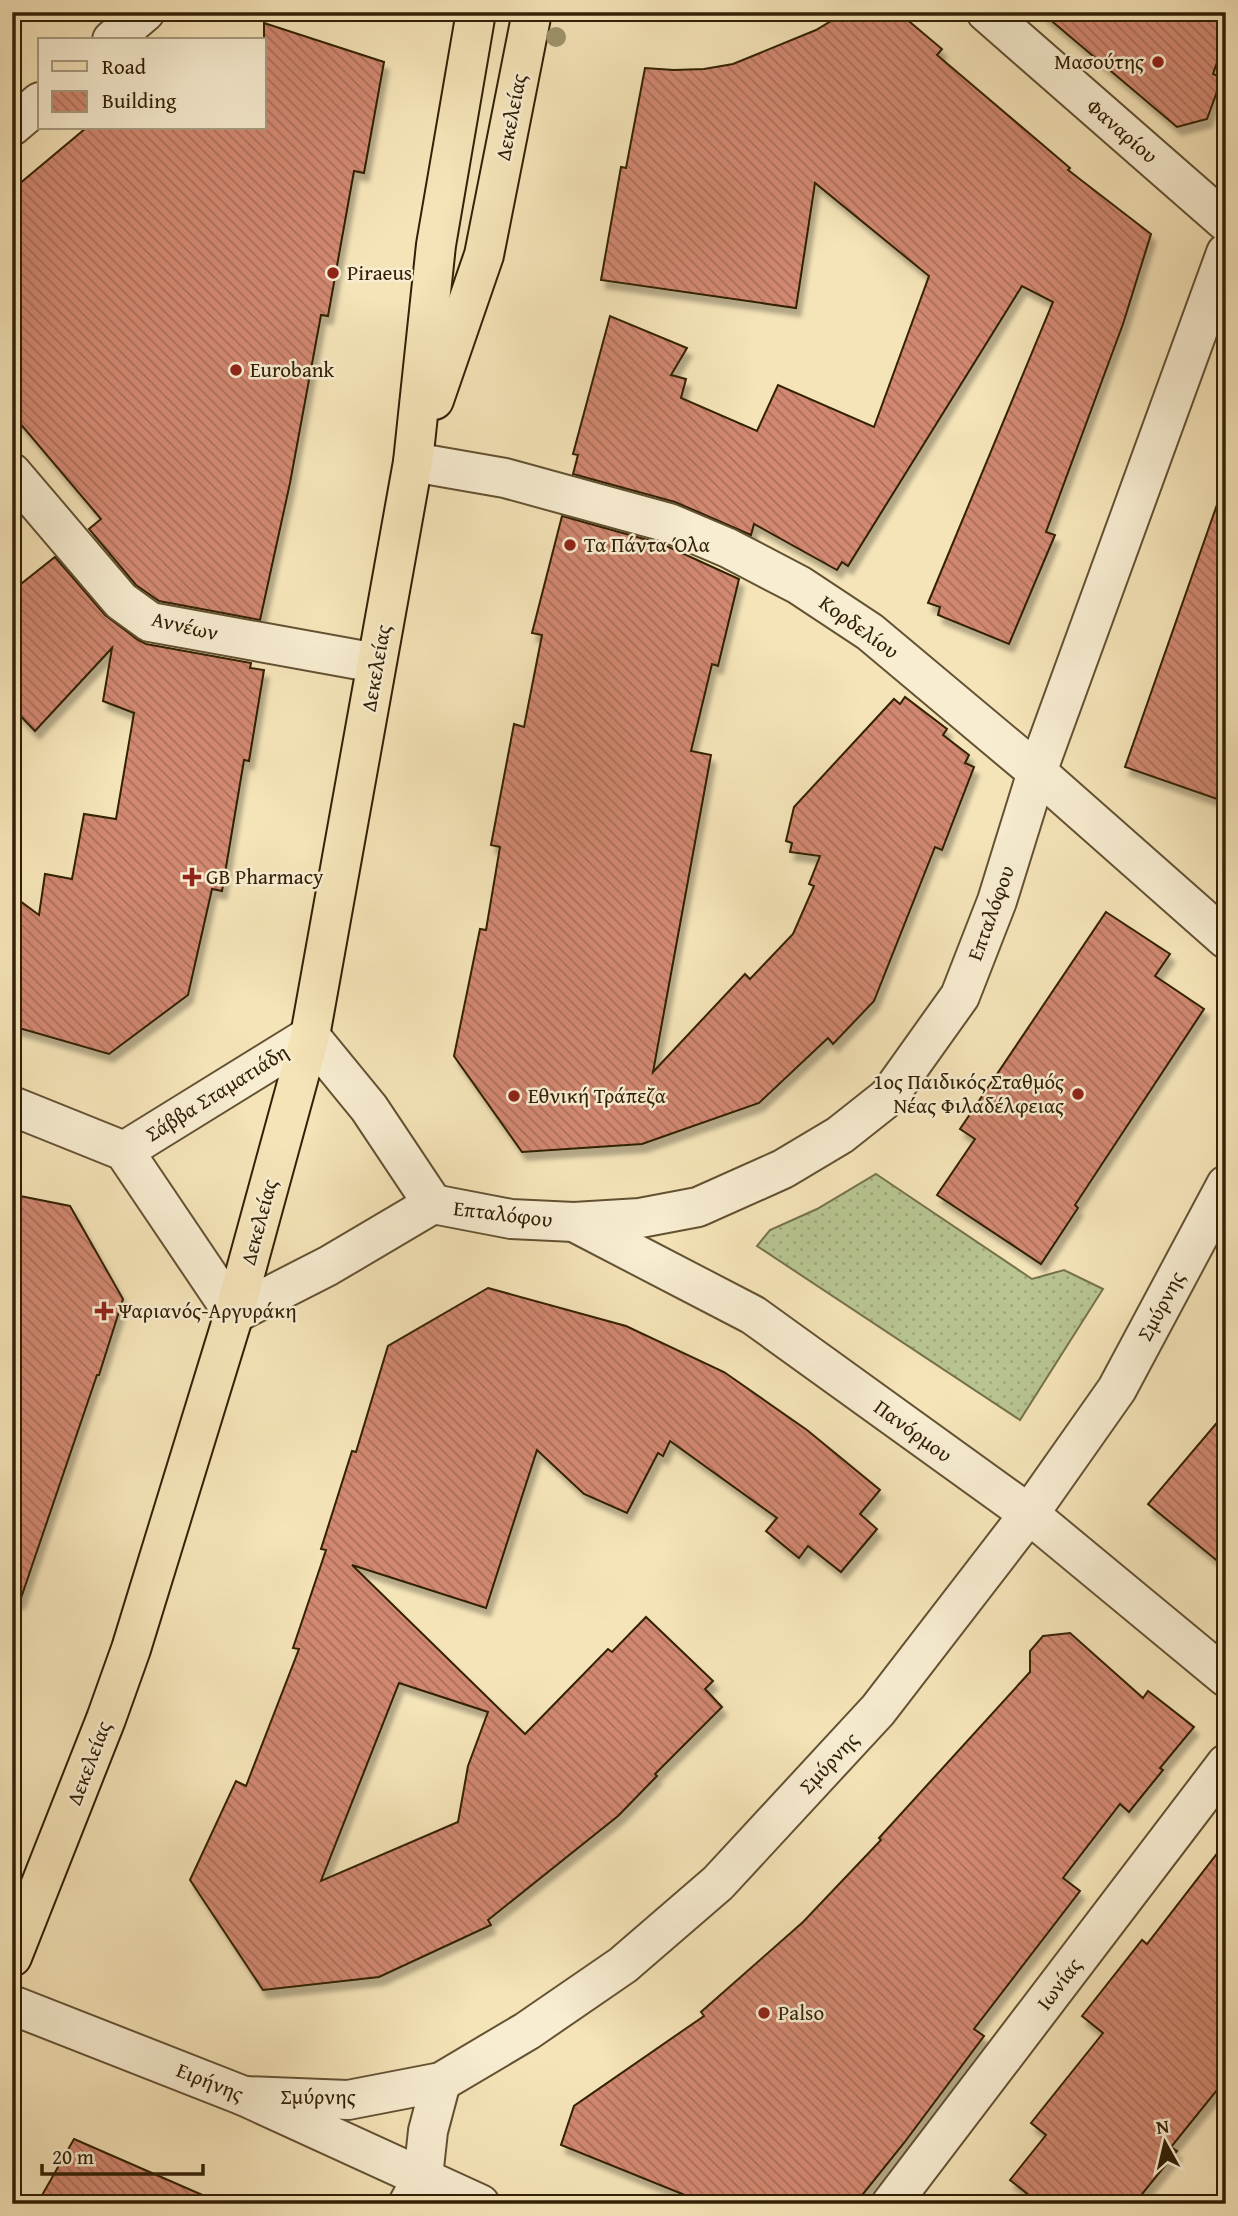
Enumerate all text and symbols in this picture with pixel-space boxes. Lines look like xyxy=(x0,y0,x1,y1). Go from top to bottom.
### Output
legend xyxy=(38,38,266,130)
place label: Μασούτης xyxy=(1054,46,1144,77)
text: Road xyxy=(102,51,147,82)
marker: Μασούτης xyxy=(1150,54,1166,70)
street label: Δεκελείας xyxy=(487,71,534,163)
text: Building xyxy=(102,85,177,116)
street label: Φαναρίου xyxy=(1080,91,1165,170)
place label: Piraeus xyxy=(347,257,412,288)
marker: Piraeus xyxy=(325,265,341,281)
place label: Eurobank xyxy=(250,354,335,385)
marker: Eurobank xyxy=(228,362,244,378)
place label: Τα Πάντα Όλα xyxy=(584,529,710,560)
marker: Τα Πάντα Όλα xyxy=(562,537,578,553)
street label: Κορδελίου xyxy=(813,587,906,666)
street label: Αννέων xyxy=(149,603,222,648)
street label: Δεκελείας xyxy=(353,622,398,714)
place label: GB Pharmacy xyxy=(206,861,324,892)
street label: Επταλόφου xyxy=(959,861,1022,965)
marker: GB Pharmacy xyxy=(184,869,200,885)
street label: Σάββα Σταματιάδη xyxy=(139,1036,294,1149)
place label: 1ος Παιδικός Σταθμός Νέας Φιλαδέλφειας xyxy=(873,1066,1064,1121)
place label: Εθνική Τράπεζα xyxy=(528,1080,666,1111)
marker: 1ος Παιδικός Σταθμός Νέας Φιλαδέλφειας xyxy=(1070,1086,1086,1102)
marker: Εθνική Τράπεζα xyxy=(506,1088,522,1104)
street label: Δεκελείας xyxy=(232,1175,285,1268)
street label: Επταλόφου xyxy=(452,1192,554,1235)
street label: Σμύρνης xyxy=(1129,1265,1192,1346)
place label: Ψαριανός-Αργυράκη xyxy=(117,1295,297,1326)
marker: Ψαριανός-Αργυράκη xyxy=(96,1303,112,1319)
street label: Πανόρμου xyxy=(868,1392,959,1470)
street label: Δεκελείας xyxy=(58,1716,119,1809)
street label: Σμύρνης xyxy=(792,1725,866,1801)
street label: Ιωνίας xyxy=(1029,1951,1089,2017)
place label: Palso xyxy=(778,1997,824,2028)
marker: Palso xyxy=(756,2005,772,2021)
street label: Ειρήνης xyxy=(172,2054,249,2109)
street label: Σμύρνης xyxy=(280,2081,356,2112)
north arrow xyxy=(1130,2108,1200,2178)
text: N xyxy=(1154,2111,1171,2141)
scale bar xyxy=(42,2132,203,2176)
text: 20 m xyxy=(52,2141,94,2172)

